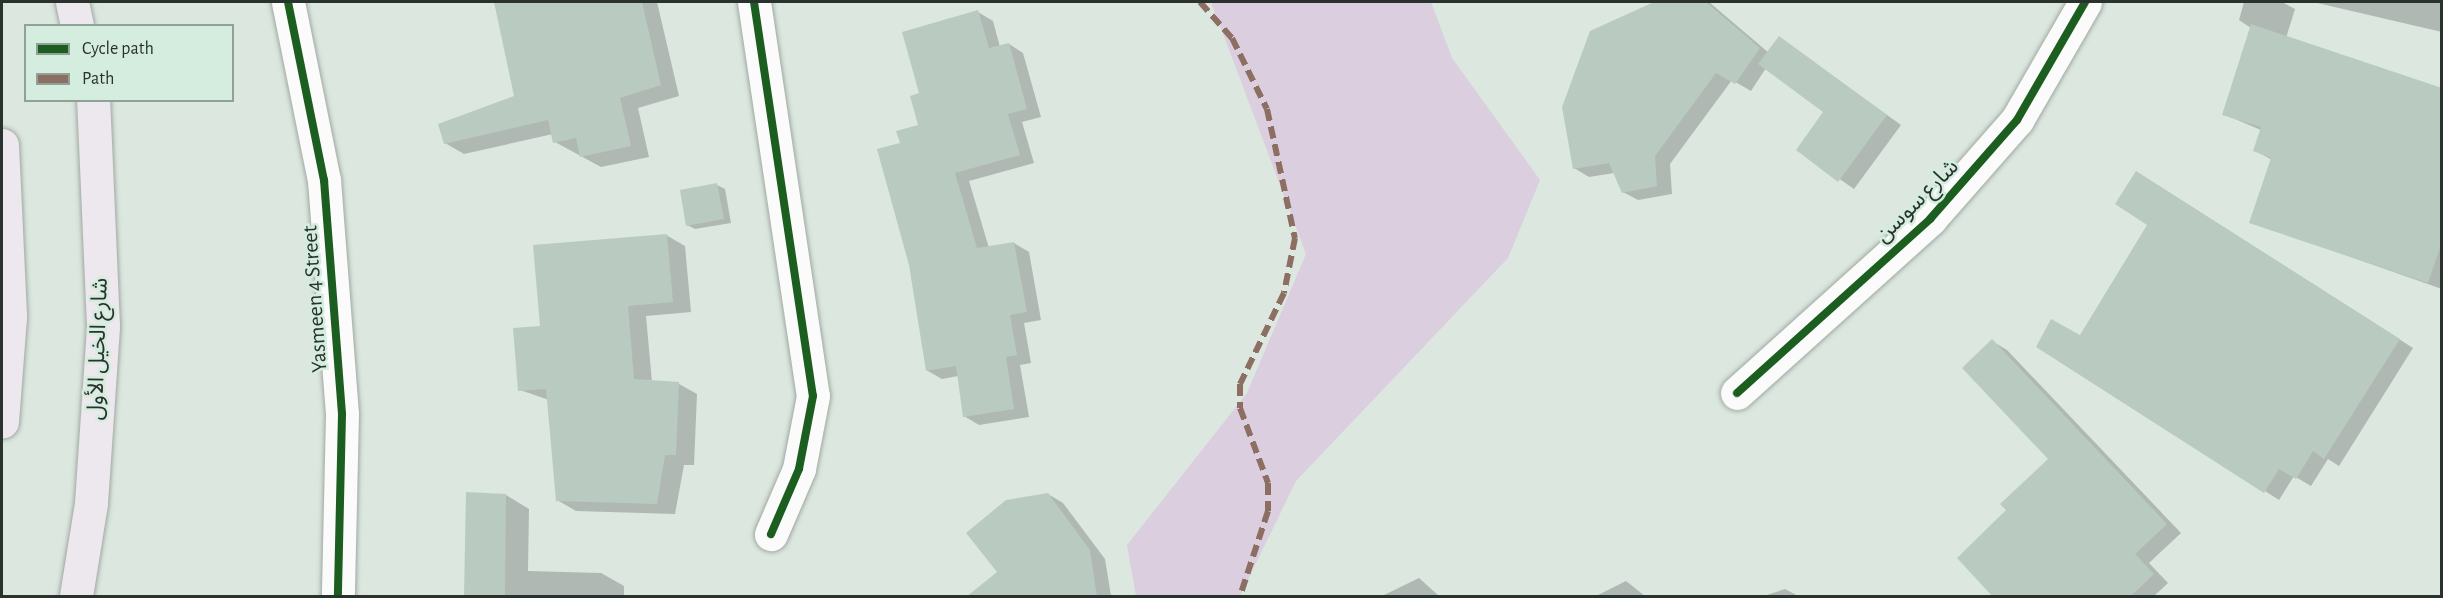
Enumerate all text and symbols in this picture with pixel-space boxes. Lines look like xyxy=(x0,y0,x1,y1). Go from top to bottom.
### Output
legend xyxy=(24,24,234,102)
text: Cycle path xyxy=(82,40,154,58)
text: Path xyxy=(82,70,114,88)
street label: شارع سوسن xyxy=(1870,154,1964,248)
street label: Yasmeen 4 Street xyxy=(297,225,333,373)
street label: شارع الخيل الأول xyxy=(82,277,114,421)

